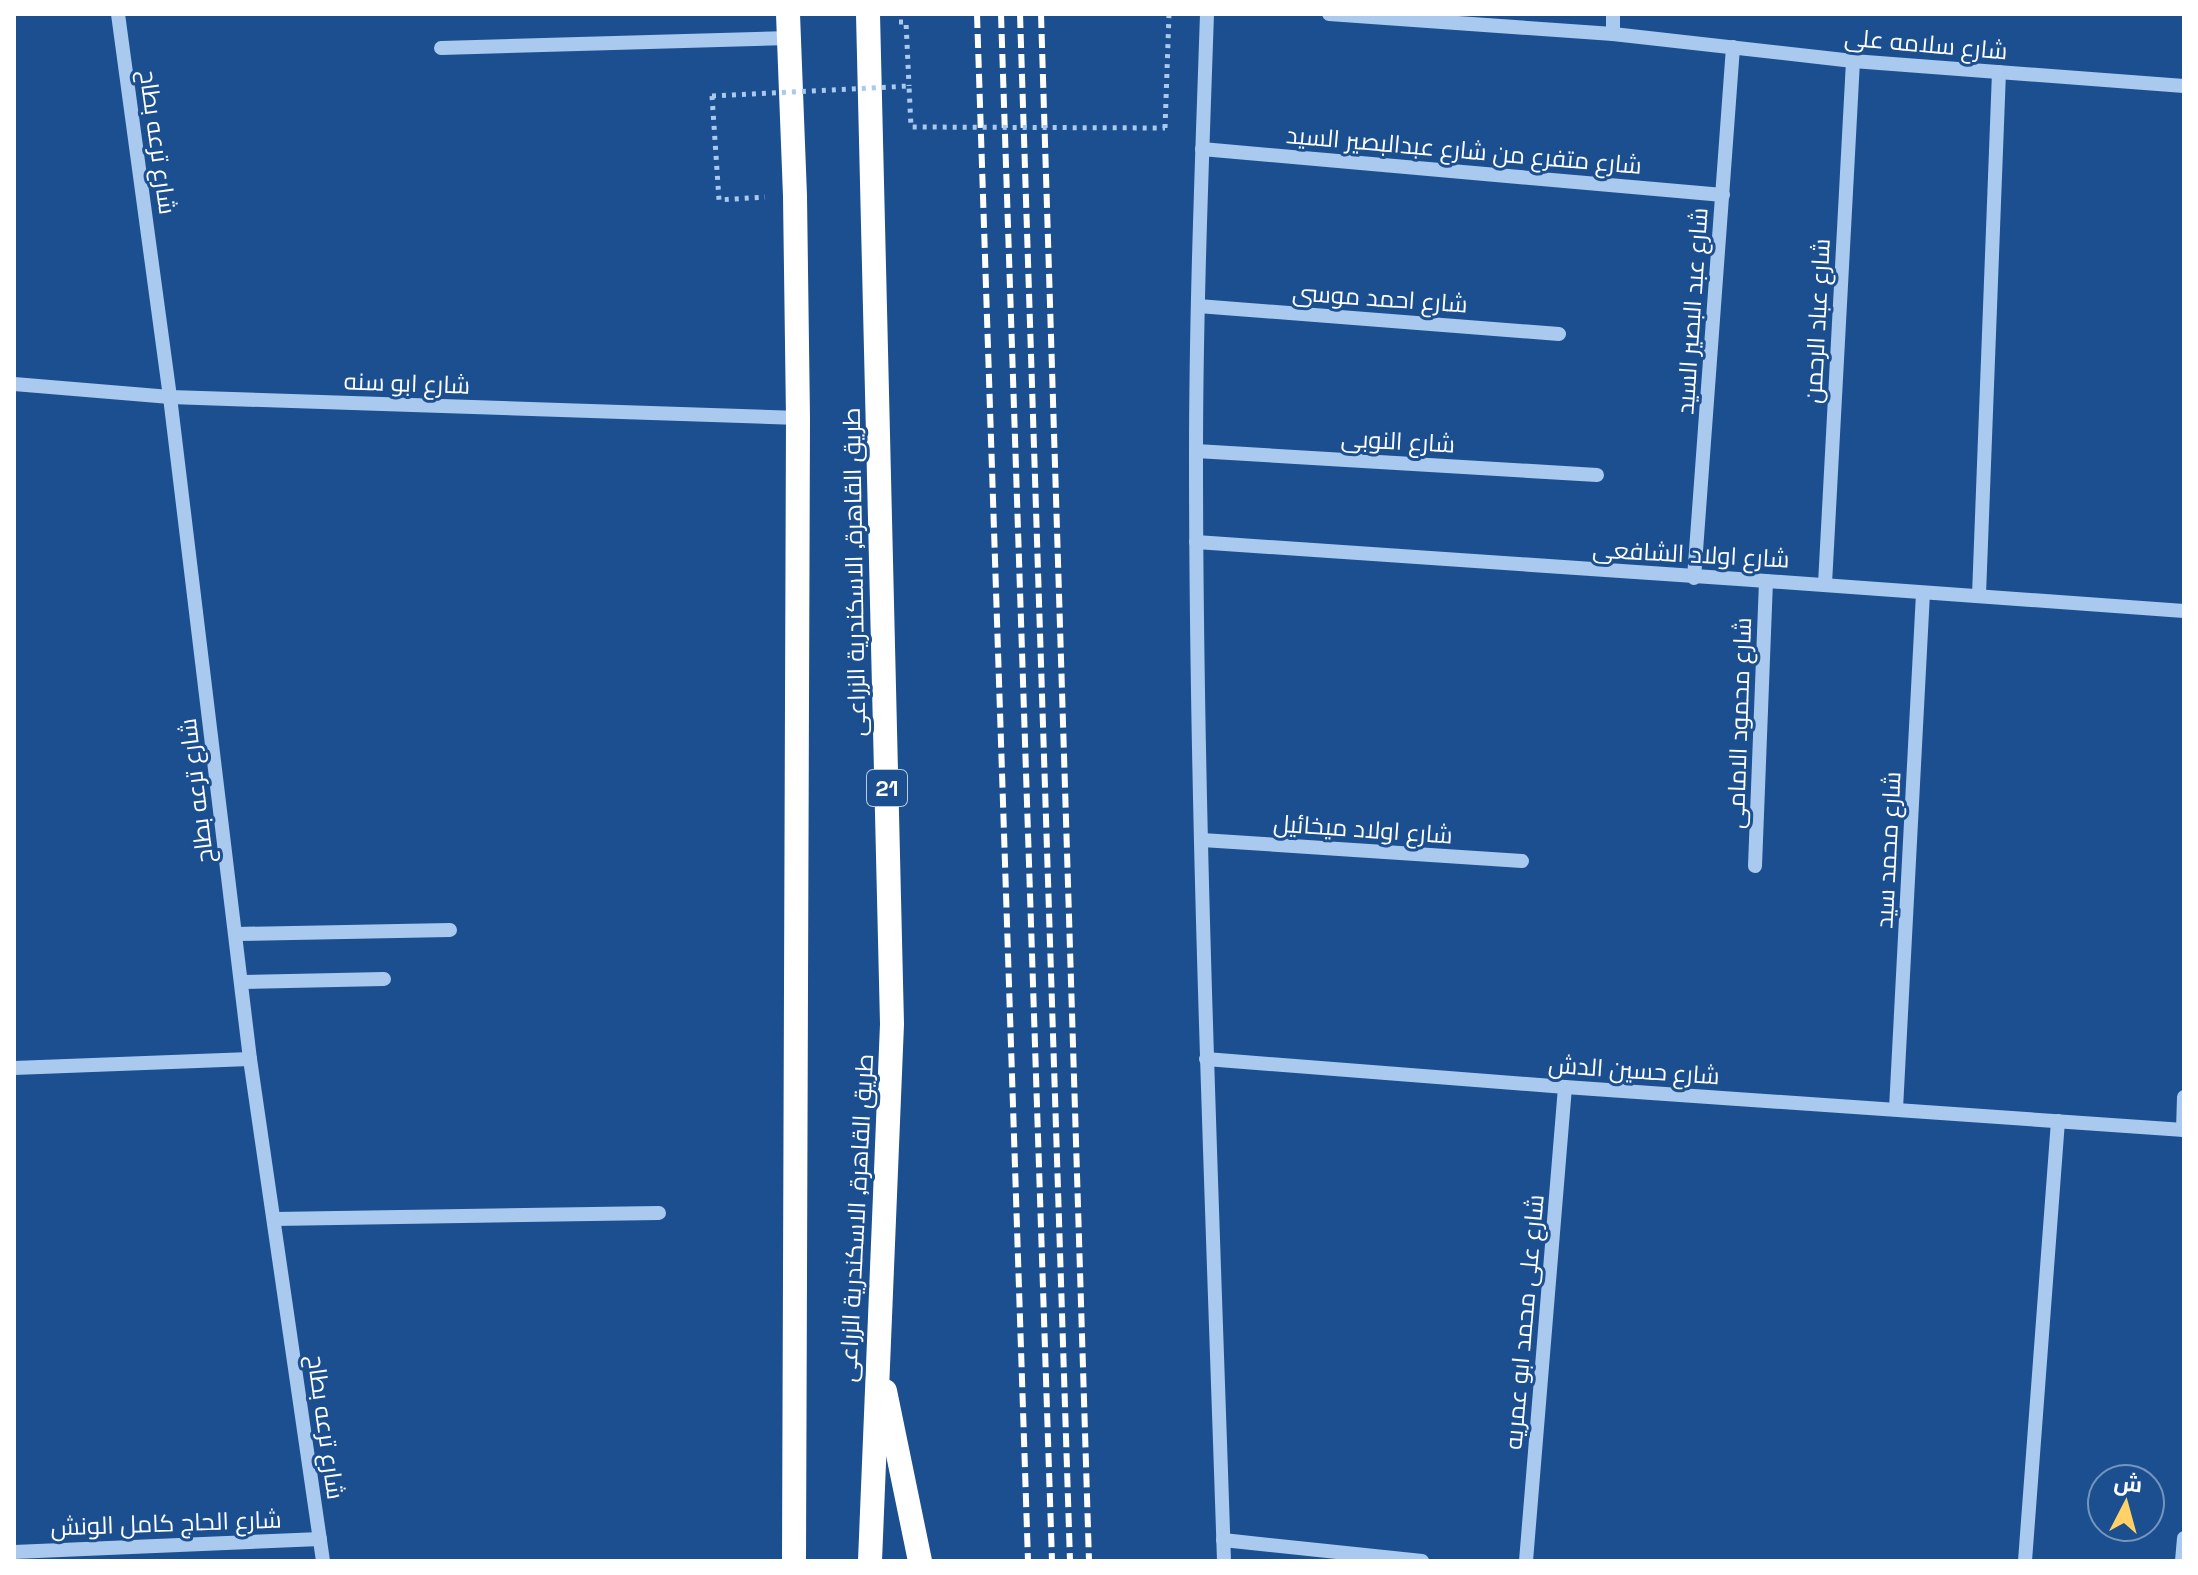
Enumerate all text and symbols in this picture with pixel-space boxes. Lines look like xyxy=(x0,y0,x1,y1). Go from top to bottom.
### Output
street label: شارع سلامه على xyxy=(1843,21,2009,68)
street label: شارع ترعه بطاح xyxy=(132,68,184,217)
street label: شارع متفرع من شارع عبدالبصير السيد xyxy=(1285,119,1643,182)
street label: شارع عبد البصير السيد xyxy=(1669,206,1716,416)
street label: شارع عباد الرحمن xyxy=(1797,238,1838,404)
street label: شارع احمد موسى xyxy=(1291,276,1469,321)
street label: شارع ابو سنه xyxy=(343,365,471,402)
street label: طريق القاهرة, الاسكندرية الزراعى xyxy=(836,407,872,737)
street label: شارع النوبى xyxy=(1340,423,1456,460)
street label: شارع اولاد الشافعى xyxy=(1592,533,1790,576)
street label: شارع محمود الامامى xyxy=(1720,617,1759,829)
street label: شارع ترعه بطاح xyxy=(172,717,221,865)
road number: 21 xyxy=(867,770,907,806)
street label: شارع محمد سيد xyxy=(1868,771,1909,930)
street label: شارع اولاد ميخائيل xyxy=(1272,807,1454,852)
street label: شارع حسين الدش xyxy=(1547,1049,1721,1092)
street label: طريق القاهرة, الاسكندرية الزراعى xyxy=(832,1053,880,1383)
street label: شارع على محمد ابو عمريه xyxy=(1497,1193,1552,1451)
street label: شارع ترعه بطاح xyxy=(300,1353,352,1502)
north arrow xyxy=(2086,1463,2166,1543)
text: ش xyxy=(2113,1468,2144,1499)
street label: شارع الحاج كامل الونش xyxy=(50,1503,282,1544)

